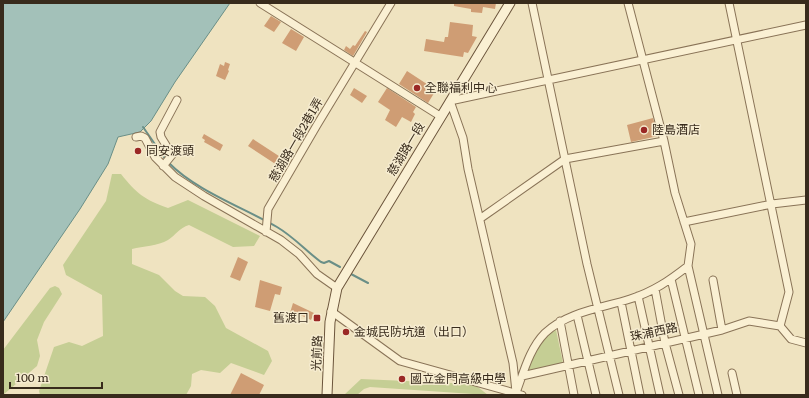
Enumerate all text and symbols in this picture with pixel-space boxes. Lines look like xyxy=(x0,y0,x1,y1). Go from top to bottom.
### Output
place label: 全聯福利中心 xyxy=(425,78,497,96)
marker: 全聯福利中心 xyxy=(412,83,422,93)
street label: 慈湖路一段2巷1弄 xyxy=(264,94,327,185)
street label: 慈湖路一段 xyxy=(382,118,428,179)
place label: 陸島酒店 xyxy=(652,120,700,138)
marker: 陸島酒店 xyxy=(639,125,649,135)
place label: 同安渡頭 xyxy=(146,141,194,159)
marker: 同安渡頭 xyxy=(133,146,143,156)
place label: 舊渡口 xyxy=(273,308,309,326)
marker: 舊渡口 xyxy=(312,313,322,323)
street label: 珠浦西路 xyxy=(628,317,679,345)
place label: 金城民防坑道（出口） xyxy=(354,322,474,340)
marker: 金城民防坑道（出口） xyxy=(341,327,351,337)
street label: 光前路 xyxy=(306,335,326,371)
scale bar xyxy=(10,364,102,390)
text: 100 m xyxy=(16,368,49,386)
place label: 國立金門高級中學 xyxy=(410,369,506,387)
marker: 國立金門高級中學 xyxy=(397,374,407,384)

